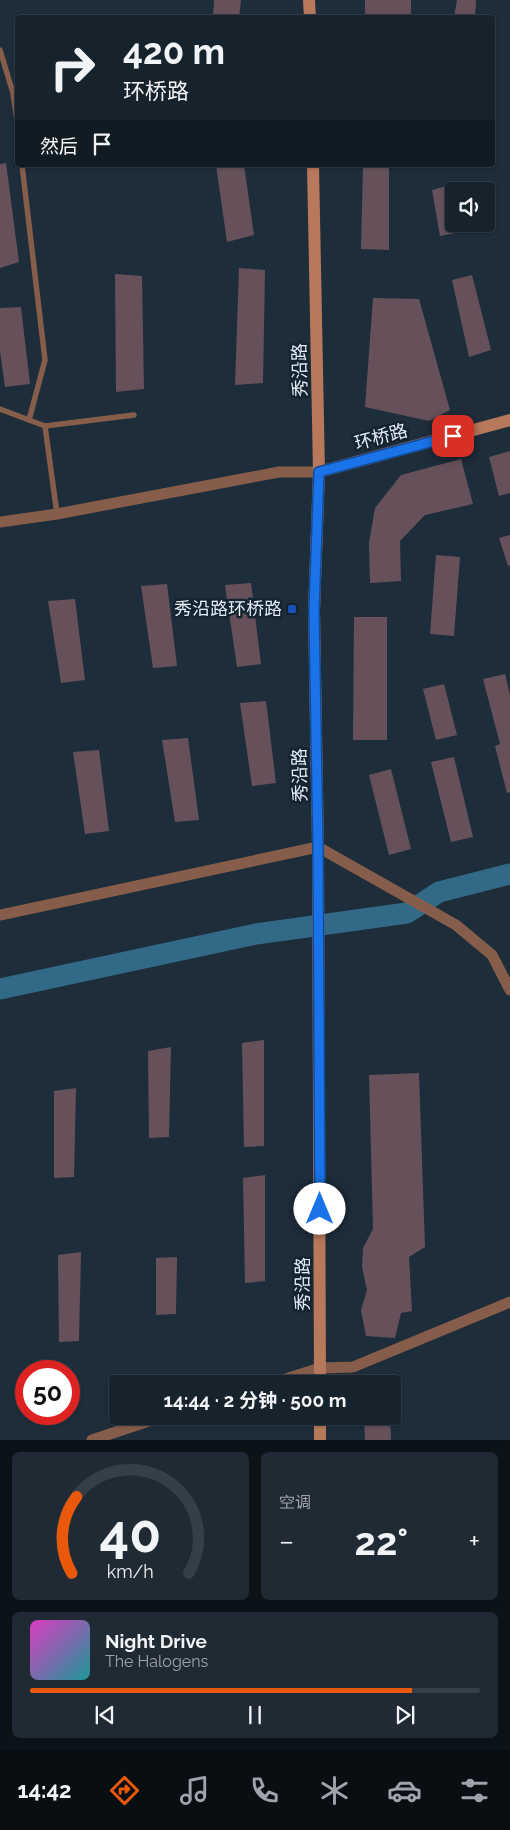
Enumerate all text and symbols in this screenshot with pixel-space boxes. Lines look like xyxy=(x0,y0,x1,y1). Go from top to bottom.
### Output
text: 420 m xyxy=(123,31,225,72)
icon: right xyxy=(40,35,105,100)
text: 环桥路 xyxy=(123,78,189,104)
icon: arrive xyxy=(88,130,116,158)
text: 然后 xyxy=(40,135,78,157)
map controls xyxy=(445,182,495,232)
button: sound xyxy=(445,182,495,232)
street label: 秀沿路 xyxy=(289,343,310,397)
pin xyxy=(432,415,474,457)
street label: 环桥路 xyxy=(352,419,410,454)
icon: arrive xyxy=(439,422,467,450)
place label: 秀沿路环桥路 xyxy=(174,598,282,619)
marker: 秀沿路环桥路 xyxy=(286,603,298,615)
street label: 秀沿路 xyxy=(289,748,310,802)
position arrow xyxy=(293,1182,345,1234)
street label: 秀沿路 xyxy=(292,1257,313,1311)
speed limit sign: 50 xyxy=(15,1360,80,1425)
text: 14:44 · 2 分钟 · 500 m xyxy=(164,1389,346,1411)
text: 空调 xyxy=(279,1493,311,1512)
text: 40 xyxy=(100,1503,161,1564)
text: 22° xyxy=(355,1519,408,1564)
text: − xyxy=(279,1525,294,1558)
text: + xyxy=(468,1525,480,1558)
text: km/h xyxy=(107,1561,154,1582)
text: Night Drive xyxy=(105,1630,207,1652)
text: The Halogens xyxy=(105,1652,208,1671)
icon: previous xyxy=(91,1701,119,1729)
icon: pause xyxy=(241,1701,269,1729)
icon: next xyxy=(391,1701,419,1729)
icon: directions xyxy=(107,1773,142,1808)
icon: music xyxy=(177,1773,212,1808)
icon: phone xyxy=(247,1773,282,1808)
icon: climate xyxy=(317,1773,352,1808)
icon: car xyxy=(387,1773,422,1808)
icon: filters xyxy=(457,1773,492,1808)
text: 14:42 xyxy=(18,1777,71,1803)

